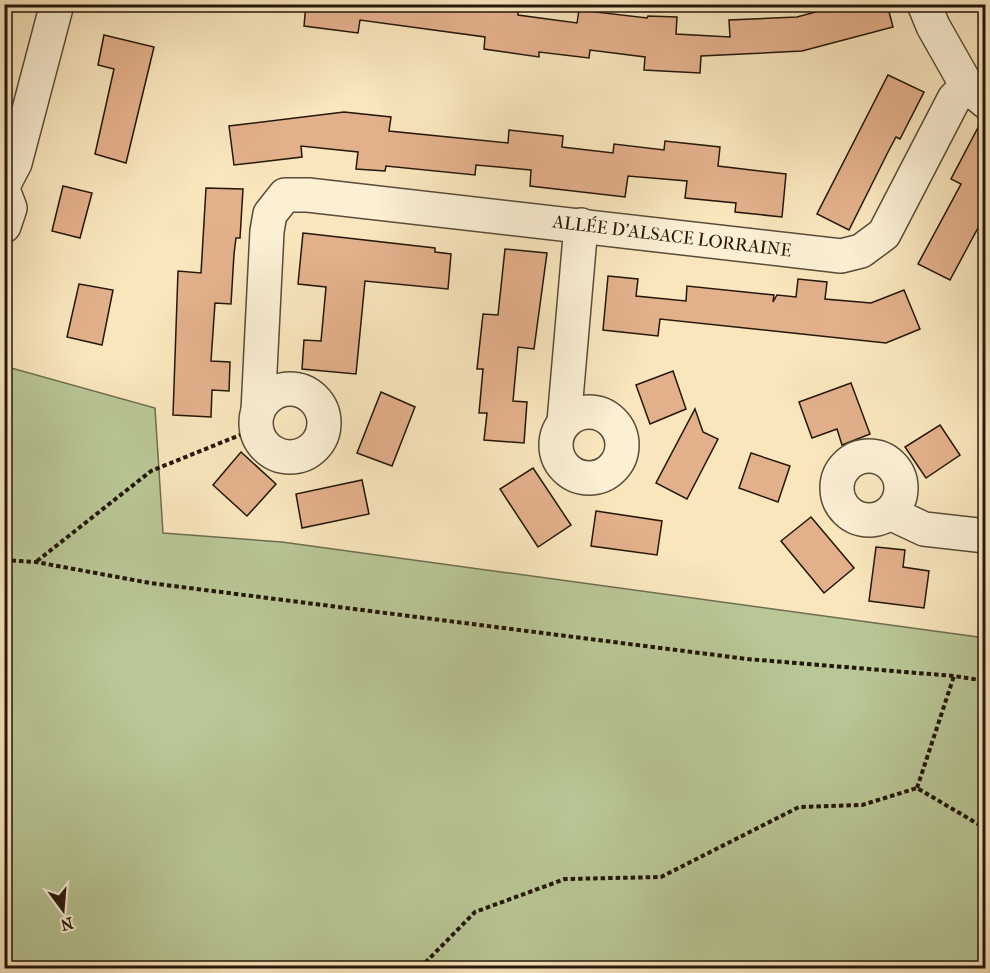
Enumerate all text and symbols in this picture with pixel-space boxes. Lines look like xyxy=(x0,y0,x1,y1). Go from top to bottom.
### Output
street label: ALLÉE D'ALSACE LORRAINE xyxy=(550,210,793,262)
north arrow xyxy=(33,880,93,940)
text: N xyxy=(58,913,75,935)

